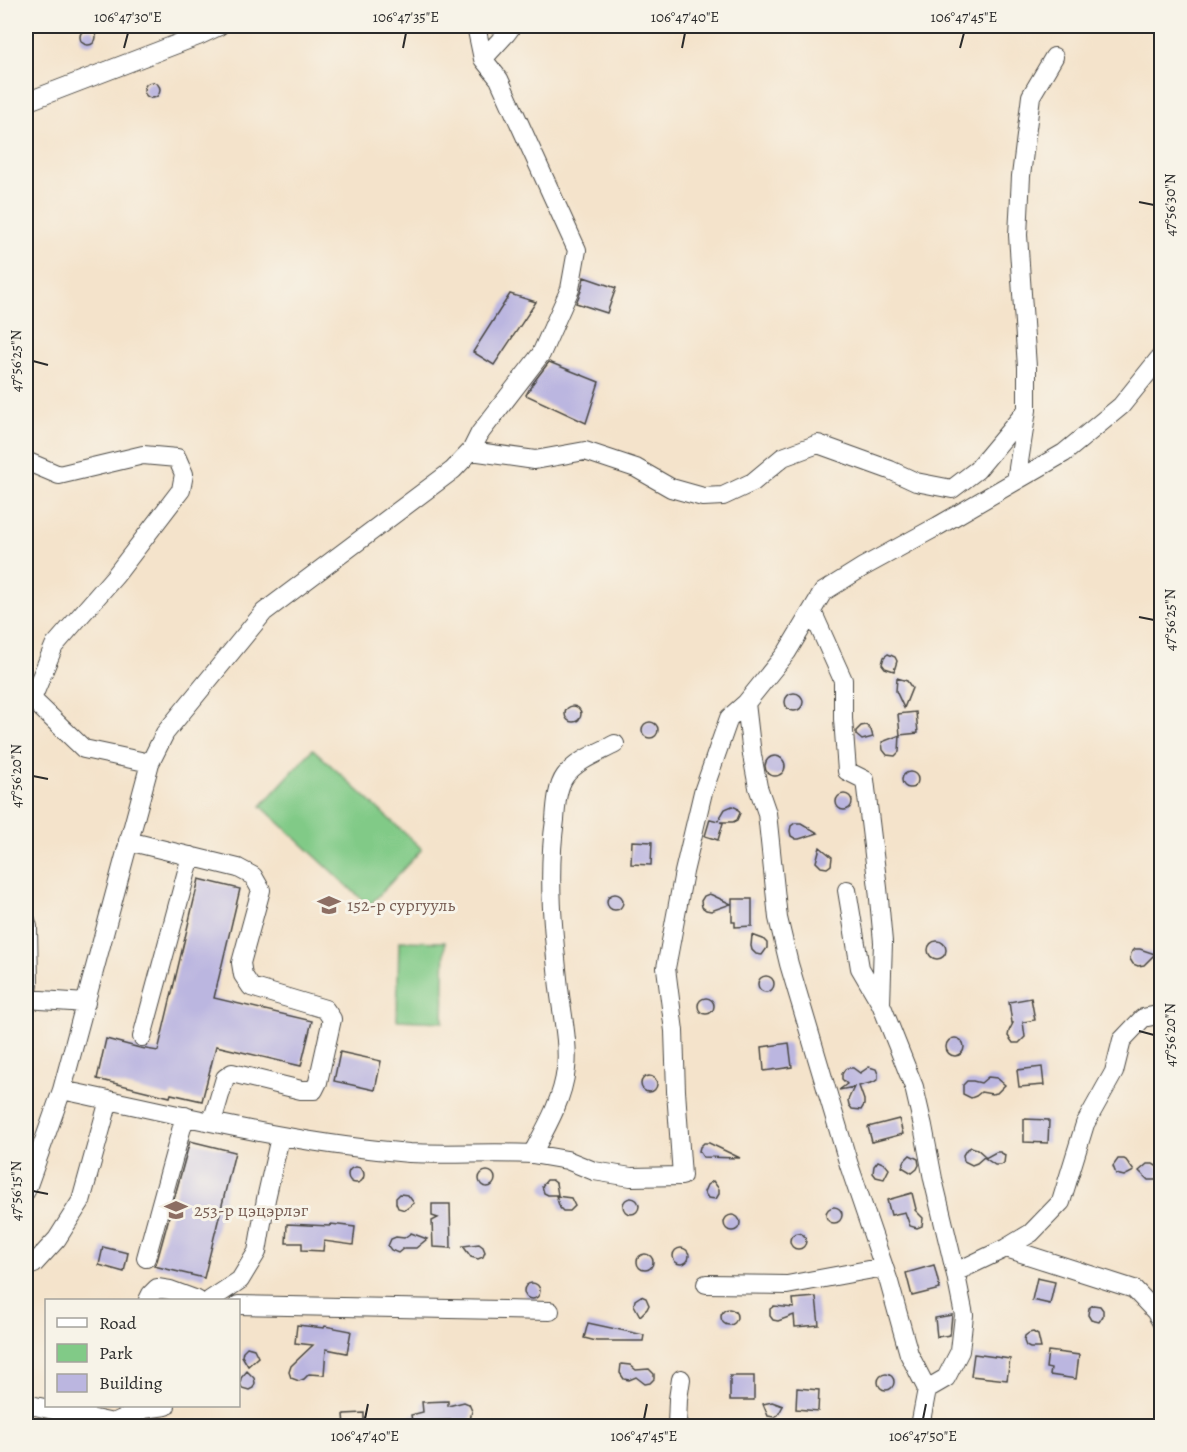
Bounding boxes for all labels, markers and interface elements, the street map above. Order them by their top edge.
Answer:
text: 106°47'30"E [94,7,162,27]
text: 106°47'35"E [373,7,439,27]
text: 106°47'40"E [651,7,719,27]
text: 106°47'45"E [931,7,997,27]
text: 47°56'30"N [1160,173,1180,237]
text: 47°56'25"N [6,330,26,392]
text: 47°56'25"N [1160,589,1180,651]
text: 47°56'20"N [6,744,26,808]
school or university icon: 152-р сургууль [316,892,342,918]
place label: 152-р сургууль [347,893,455,917]
text: 47°56'20"N [1160,1003,1180,1067]
text: 47°56'15"N [6,1161,26,1221]
school or university icon: 253-р цэцэрлэг [163,1197,189,1223]
place label: 253-р цэцэрлэг [194,1198,309,1222]
legend [45,1299,240,1407]
text: Road [99,1311,137,1335]
text: Park [99,1341,133,1365]
text: Building [99,1371,163,1395]
text: 106°47'40"E [331,1426,399,1446]
text: 106°47'45"E [611,1426,677,1446]
text: 106°47'50"E [889,1426,957,1446]

